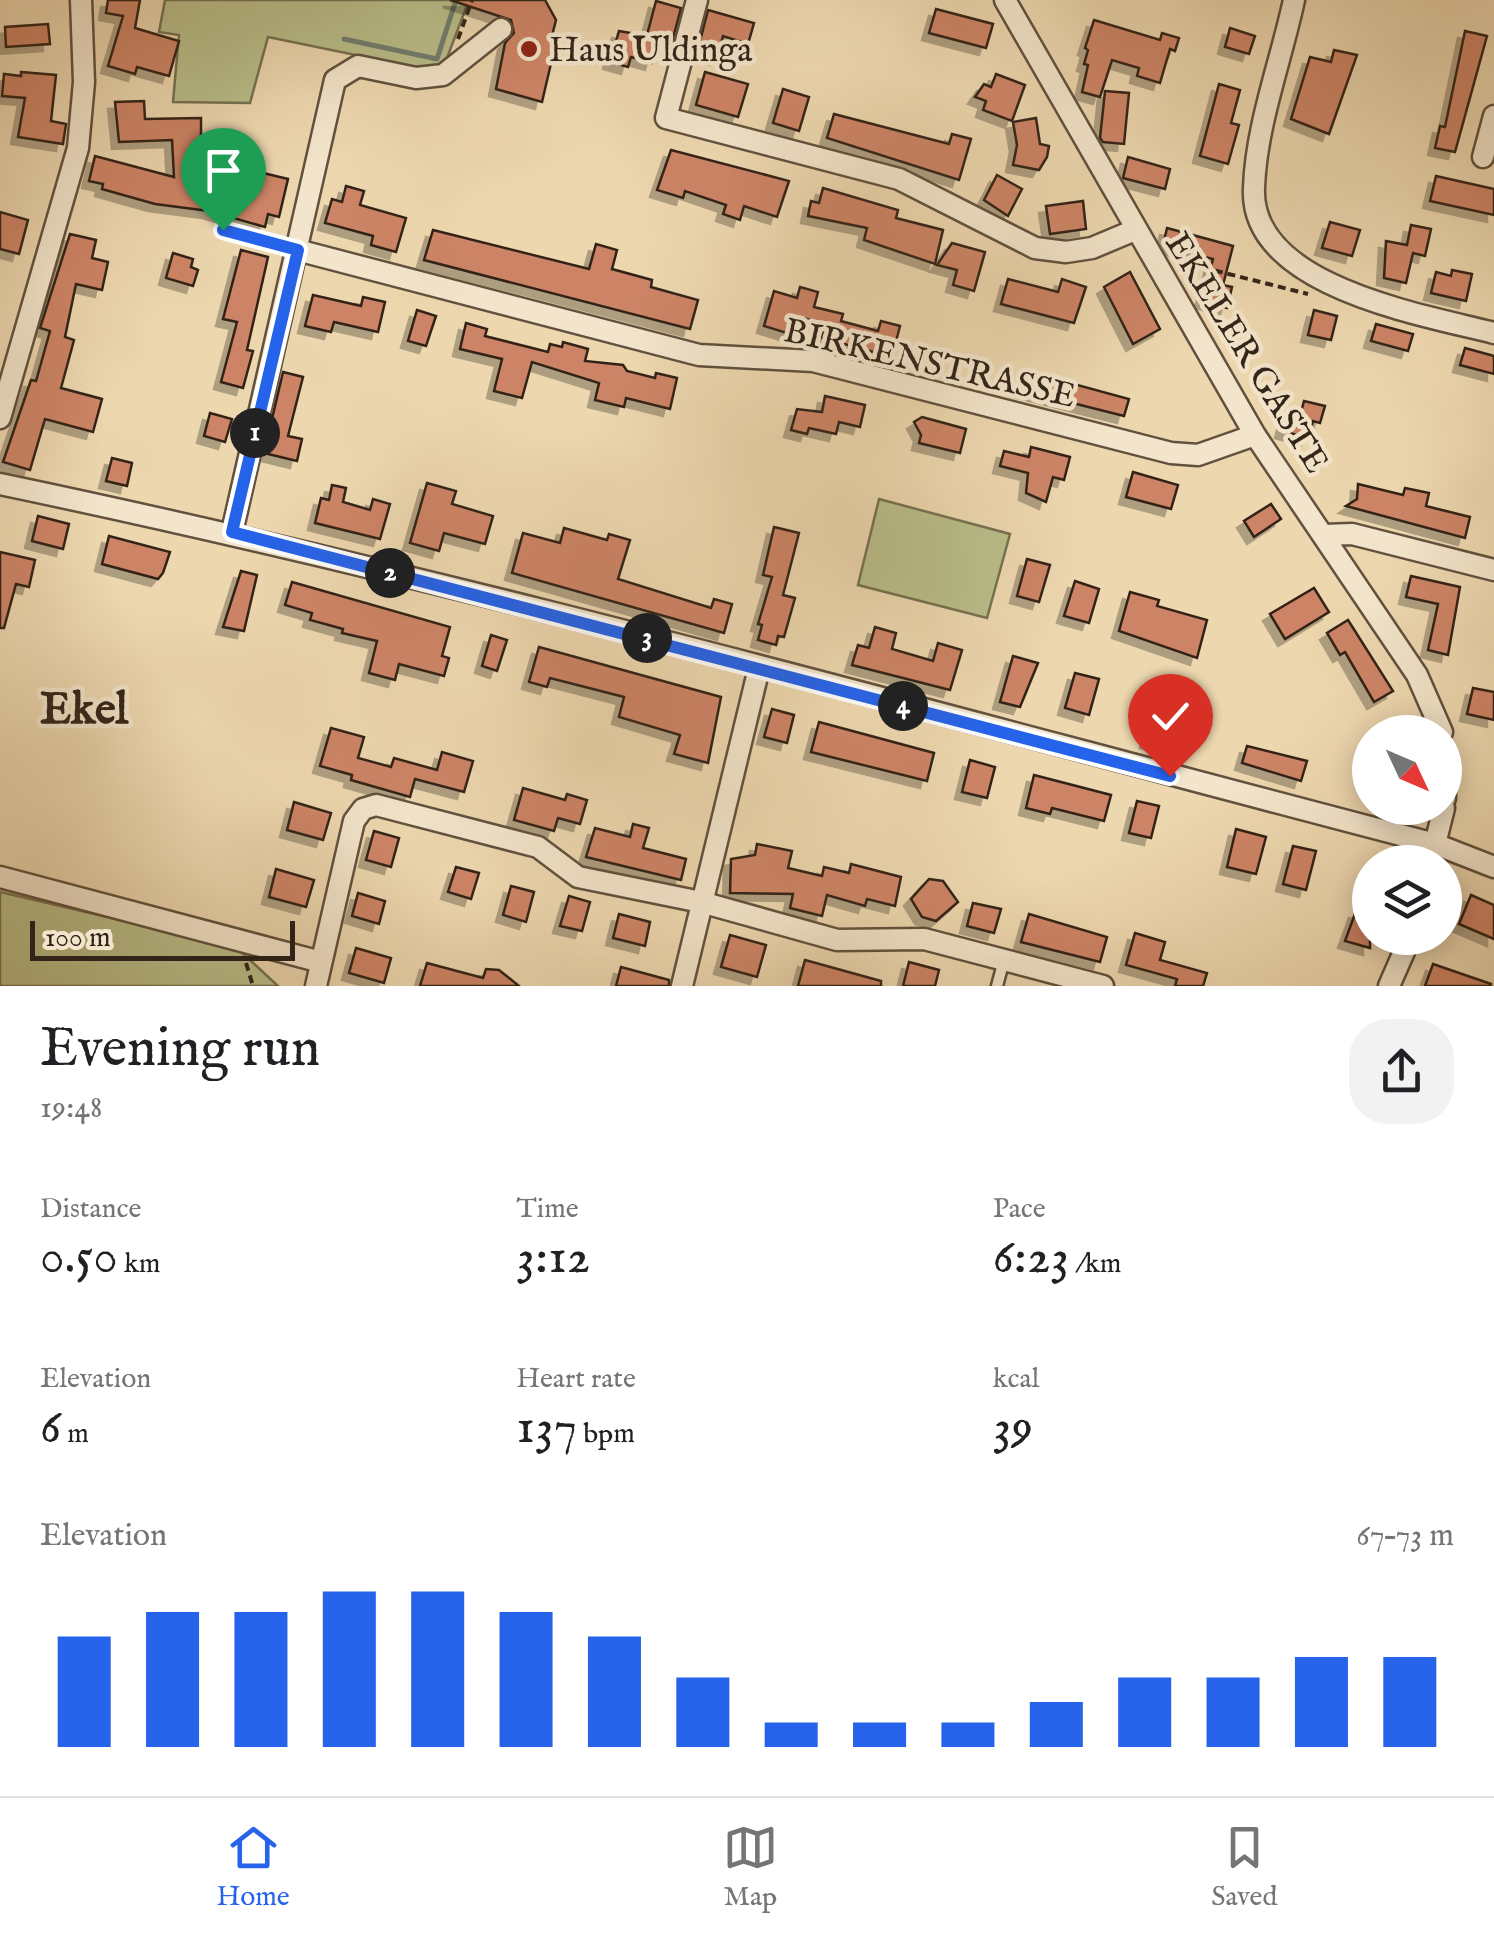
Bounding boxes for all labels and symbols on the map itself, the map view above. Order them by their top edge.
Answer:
place label: Haus Uldinga [549,29,753,74]
marker: Haus Uldinga [518,38,540,60]
pin [181,128,266,231]
street label: EKELER GASTE [1154,224,1338,482]
street label: BIRKENSTRASSE [779,309,1080,420]
pin: 1 [230,408,280,458]
pin: 2 [365,548,415,598]
pin: 3 [622,613,672,663]
pin [1128,674,1213,777]
pin: 4 [878,681,928,731]
district label: Ekel [40,682,129,739]
north arrow [1352,715,1462,825]
scale bar [30,916,295,960]

